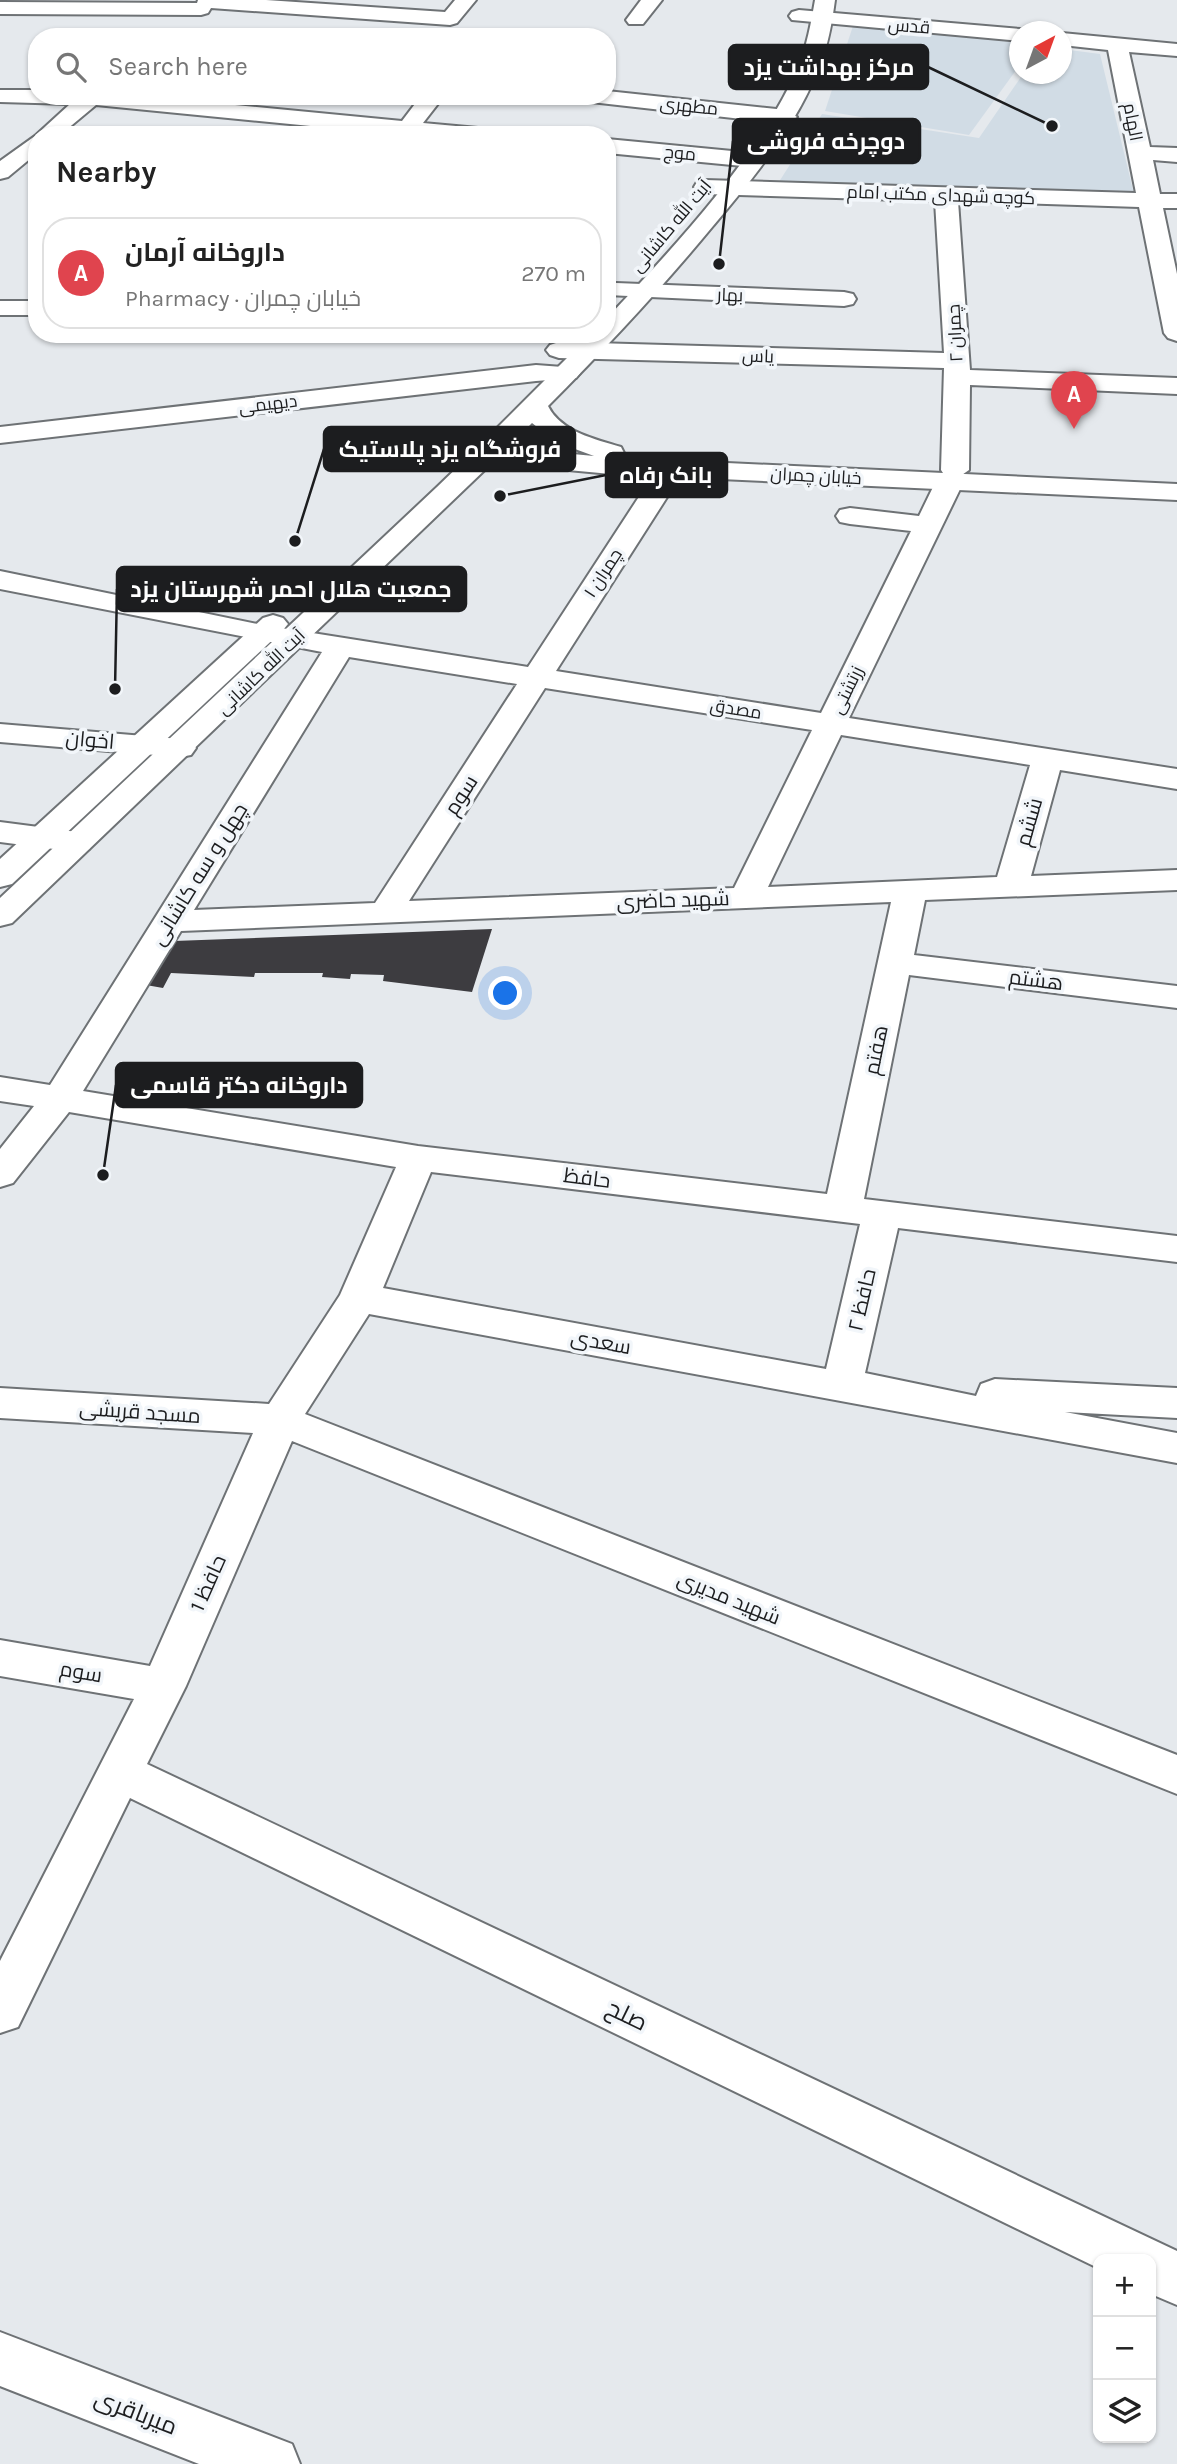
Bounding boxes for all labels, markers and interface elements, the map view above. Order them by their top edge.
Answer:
street label: قدس [887,13,931,39]
north arrow [1009,21,1072,84]
search box [28,28,616,105]
callout: مرکز بهداشت یزد [729,45,928,89]
icon: search [52,48,90,86]
text: Search here [108,51,248,82]
text: مرکز بهداشت یزد [744,54,914,81]
street label: مطهری [659,92,719,120]
street label: الهام [1118,101,1147,143]
callout: دوچرخه فروشی [733,119,920,163]
text: دوچرخه فروشی [747,128,905,157]
street label: موج [663,141,697,166]
text: Nearby [56,154,156,190]
street label: آیت الله کاشانی [625,174,716,277]
street label: کوچه شهدای مکتب امام [846,181,1036,210]
text: داروخانه آرمان [125,237,285,268]
text: A [74,260,88,287]
text: 270 m [521,260,586,287]
street label: بهار [715,284,744,306]
text: Pharmacy · خیابان چمران [125,285,361,312]
street label: چمران ۲ [942,303,969,363]
street label: یاس [742,344,775,368]
pin: A [1051,371,1097,429]
street label: دیهیمی [238,390,298,418]
callout: فروشگاه یزد پلاستیک [324,427,575,471]
text: فروشگاه یزد پلاستیک [339,436,561,465]
callout: بانک رفاه [606,453,727,497]
text: بانک رفاه [620,462,712,489]
street label: خیابان چمران [770,463,862,490]
street label: چمران ۱ [579,544,628,602]
callout: جمعیت هلال احمر شهرستان یزد [117,567,466,611]
text: جمعیت هلال احمر شهرستان یزد [130,576,452,603]
street label: آیت الله کاشانی [212,624,310,720]
street label: زرتشتی [826,662,868,718]
street label: مصدق [708,694,763,725]
street label: اخوان [64,726,115,755]
street label: سوم [439,771,484,821]
street label: ششم [1011,795,1049,850]
street label: چهل و سه کاشانی [146,798,254,951]
street label: شهید حاضری [616,886,730,915]
street label: هشتم [1007,965,1065,997]
your location [488,976,522,1010]
street label: هفتم [859,1023,895,1077]
callout: داروخانه دکتر قاسمی [116,1063,362,1107]
text: داروخانه دکتر قاسمی [130,1072,348,1099]
street label: حافظ [562,1163,612,1193]
street label: حافظ ۲ [843,1266,881,1334]
street label: سعدی [569,1325,633,1360]
street label: مسجد قریشی [78,1396,202,1429]
street label: حافظ 1 [185,1551,231,1615]
street label: شهید مدیری [674,1566,784,1630]
street label: سوم [58,1656,104,1689]
street label: صلح [601,1993,652,2039]
map controls [1093,2254,1156,2443]
button: + [1093,2254,1156,2317]
button: − [1093,2317,1156,2380]
button: layers [1093,2380,1156,2443]
street label: میرباقری [91,2383,181,2441]

